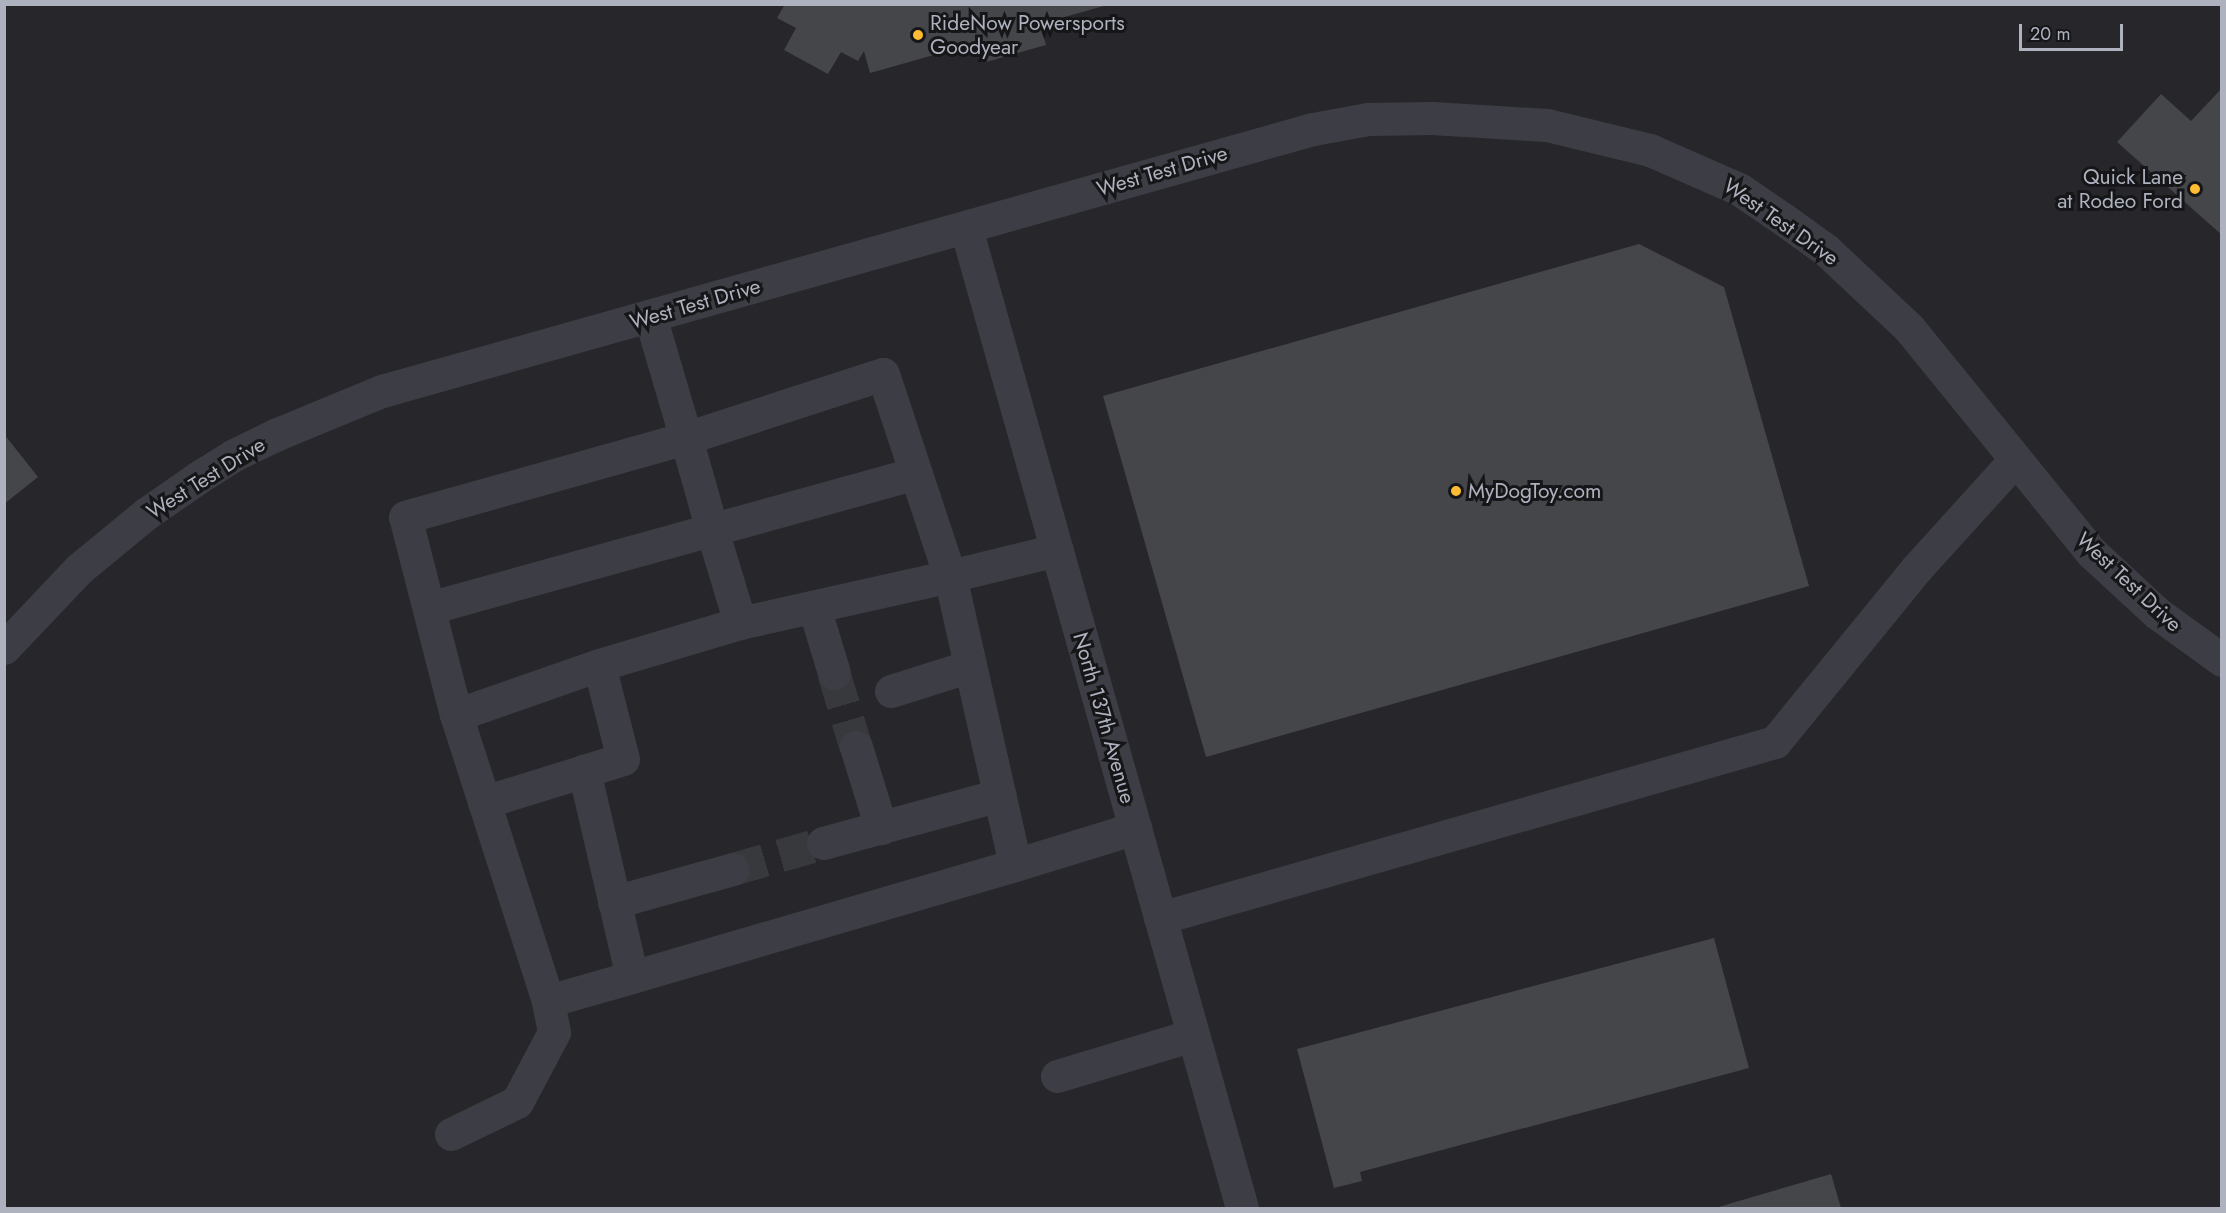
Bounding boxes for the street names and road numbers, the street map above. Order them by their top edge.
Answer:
street label: West Test Drive [1094,140,1230,202]
street label: West Test Drive [1719,173,1843,271]
street label: West Test Drive [627,273,763,335]
street label: West Test Drive [142,432,270,524]
street label: West Test Drive [2071,527,2187,637]
street label: North 137th Avenue [1068,630,1140,806]

